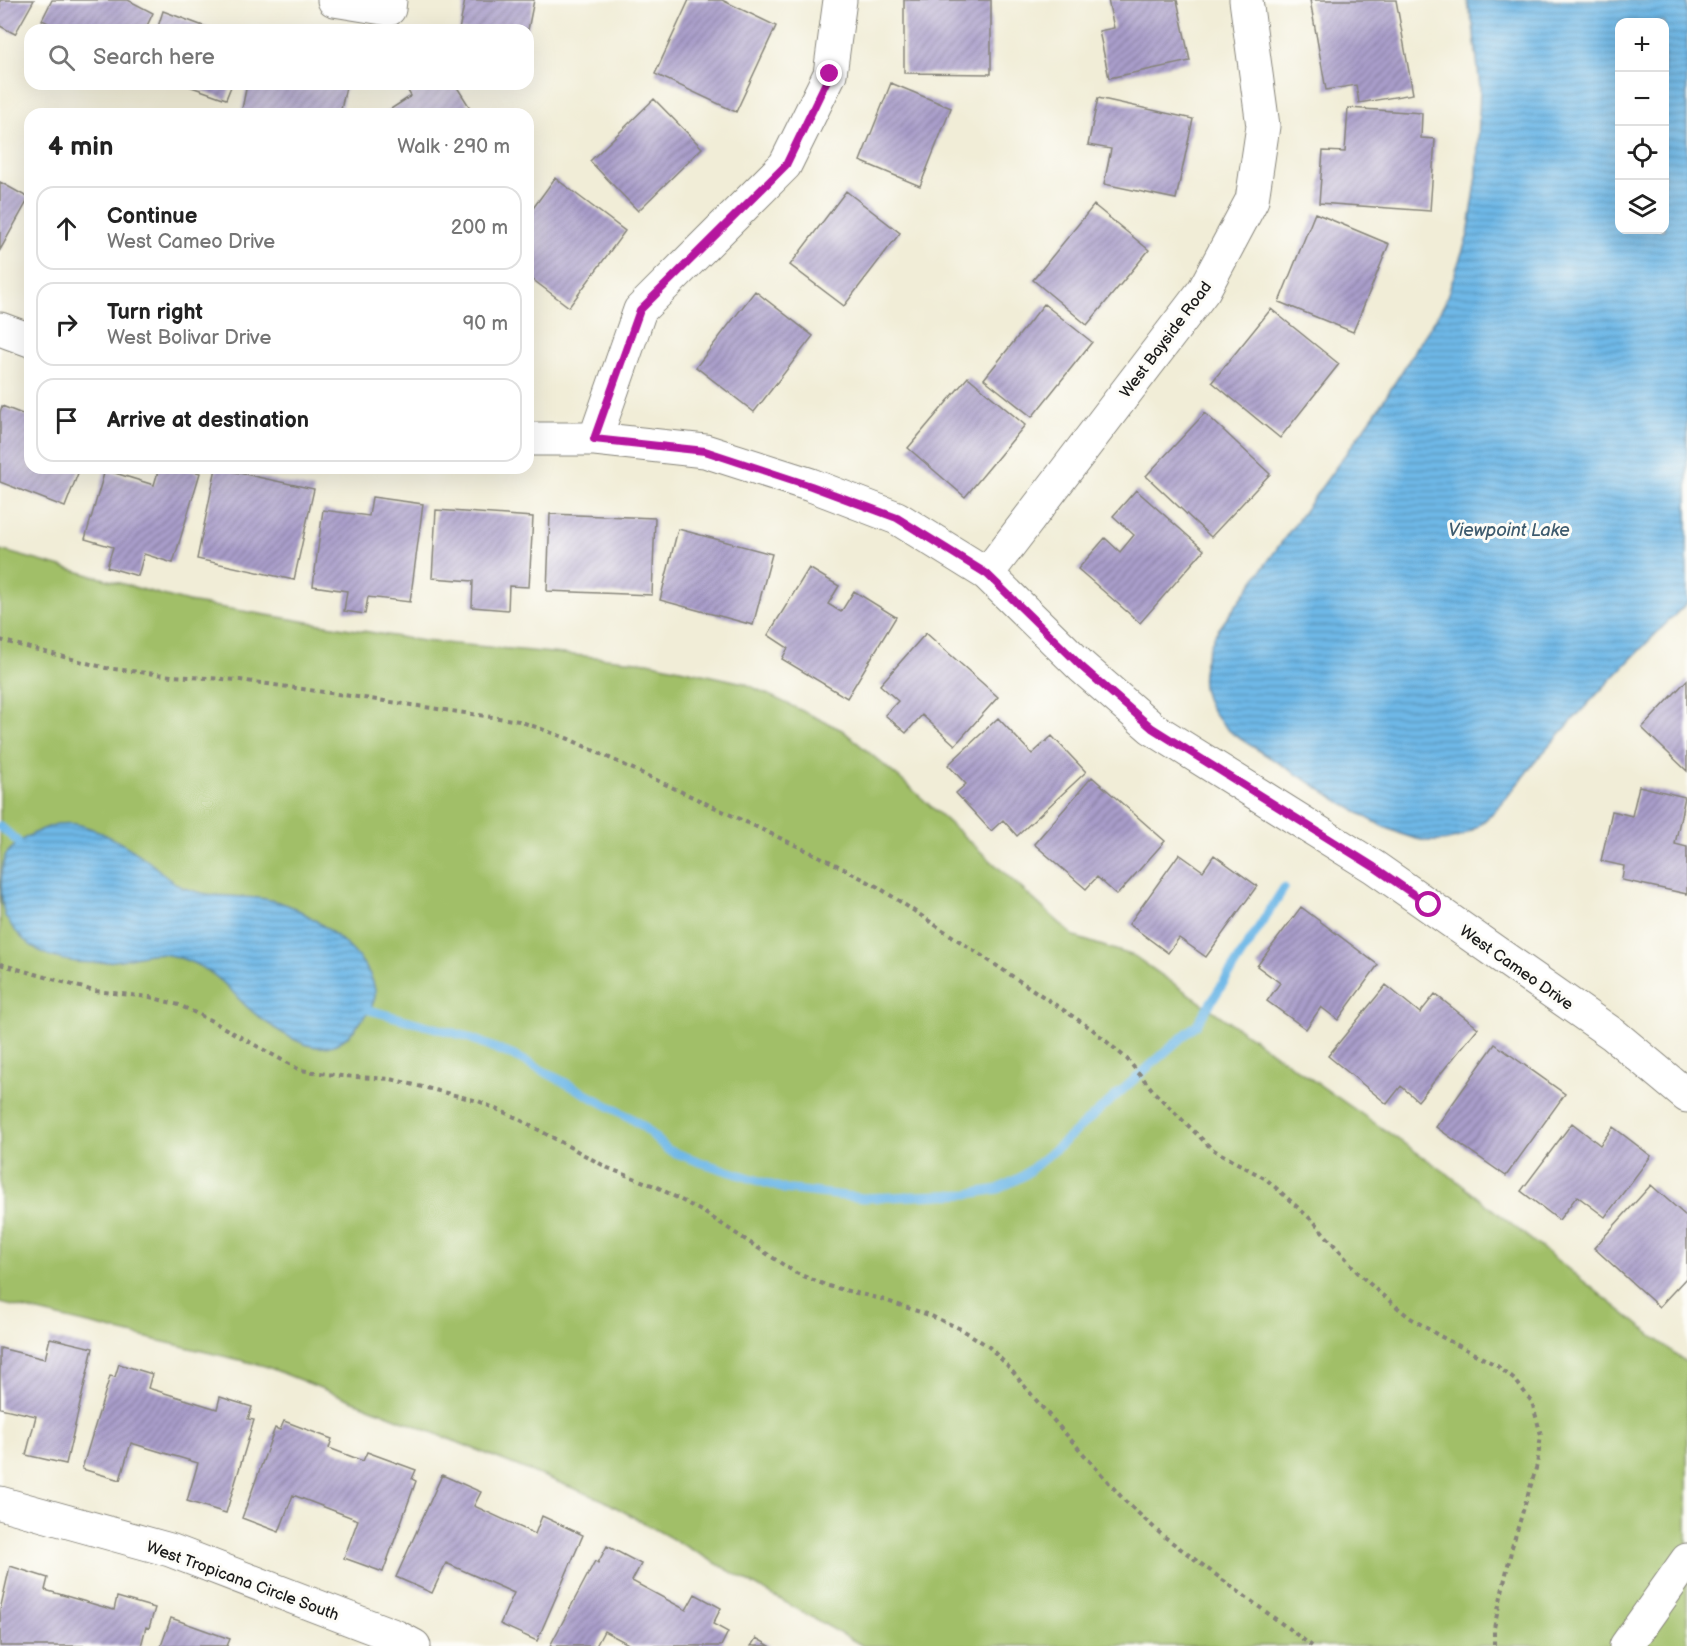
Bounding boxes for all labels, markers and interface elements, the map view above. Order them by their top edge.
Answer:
map controls [1615,18,1669,234]
button: + [1615,18,1669,72]
search box [24,24,534,90]
icon: search [45,41,78,74]
text: Search here [93,44,215,71]
route end [816,60,842,86]
button: − [1615,72,1669,126]
button: locate [1615,126,1669,180]
text: 4 min [48,132,113,163]
text: Walk · 290 m [397,135,510,159]
button: layers [1615,180,1669,234]
text: Continue [107,203,197,230]
icon: ahead [50,212,83,245]
text: 200 m [451,216,508,240]
text: West Cameo Drive [107,230,275,254]
street label: West Bayside Road [1116,278,1216,402]
text: Turn right [107,299,203,326]
icon: right [50,308,83,341]
text: 90 m [463,312,508,336]
text: West Bolivar Drive [107,326,271,350]
icon: arrive [50,404,83,437]
text: Arrive at destination [107,407,309,434]
water label: Viewpoint Lake [1448,520,1570,541]
route start [1415,891,1441,917]
street label: West Cameo Drive [1456,922,1577,1015]
street label: West Tropicana Circle South [144,1538,341,1625]

